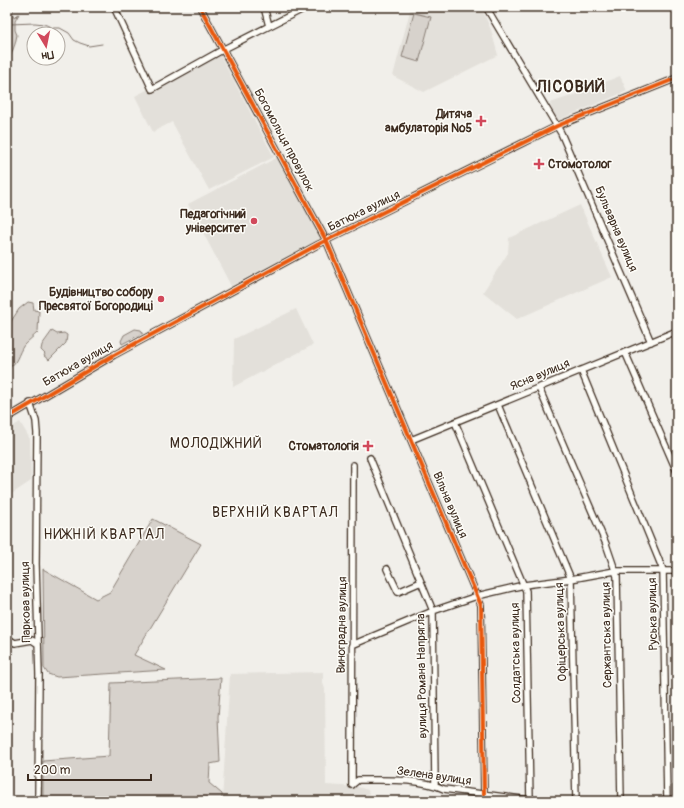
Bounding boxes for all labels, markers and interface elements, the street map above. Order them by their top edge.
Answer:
north arrow [26,26,66,66]
text: Пн [40,48,55,63]
district label: ЛІСОВИЙ [535,77,606,97]
street label: Богомольця провулок [251,86,317,194]
place label: Дитяча амбулаторія №5 [385,107,472,136]
marker: Дитяча амбулаторія №5 [475,115,487,127]
place label: Стомотолог [548,157,612,172]
marker: Стомотолог [533,158,545,170]
street label: Бульварна вулиця [591,184,641,274]
street label: Батюка вулиця [325,187,403,235]
place label: Педагогічний університет [180,207,247,236]
marker: Педагогічний університет [249,216,259,226]
place label: Будівництво собору Пресвятої Богородиці [39,285,154,314]
marker: Будівництво собору Пресвятої Богородиці [156,294,166,304]
street label: Батюка вулиця [40,338,116,390]
street label: Ясна вулиця [508,356,572,394]
district label: МОЛОДІЖНИЙ [170,435,262,452]
place label: Стоматологія [289,439,359,454]
marker: Стоматологія [362,440,374,452]
street label: Вільна вулиця [429,469,471,541]
district label: ВЕРХНІЙ КВАРТАЛ [212,504,338,521]
district label: НИЖНІЙ КВАРТАЛ [43,526,165,543]
street label: Паркова вулиця [18,561,34,643]
street label: Виноградна вулиця [334,576,350,674]
street label: Руська вулиця [645,577,661,651]
street label: Сержантська вулиця [599,581,615,688]
street label: Офіцерська вулиця [552,582,570,682]
street label: Солдатська вулиця [508,602,524,704]
street label: вулиця Романа Напрягла [413,613,431,739]
scale bar [28,756,151,782]
text: 200 m [34,763,71,778]
street label: Зелена вулиця [396,763,473,789]

